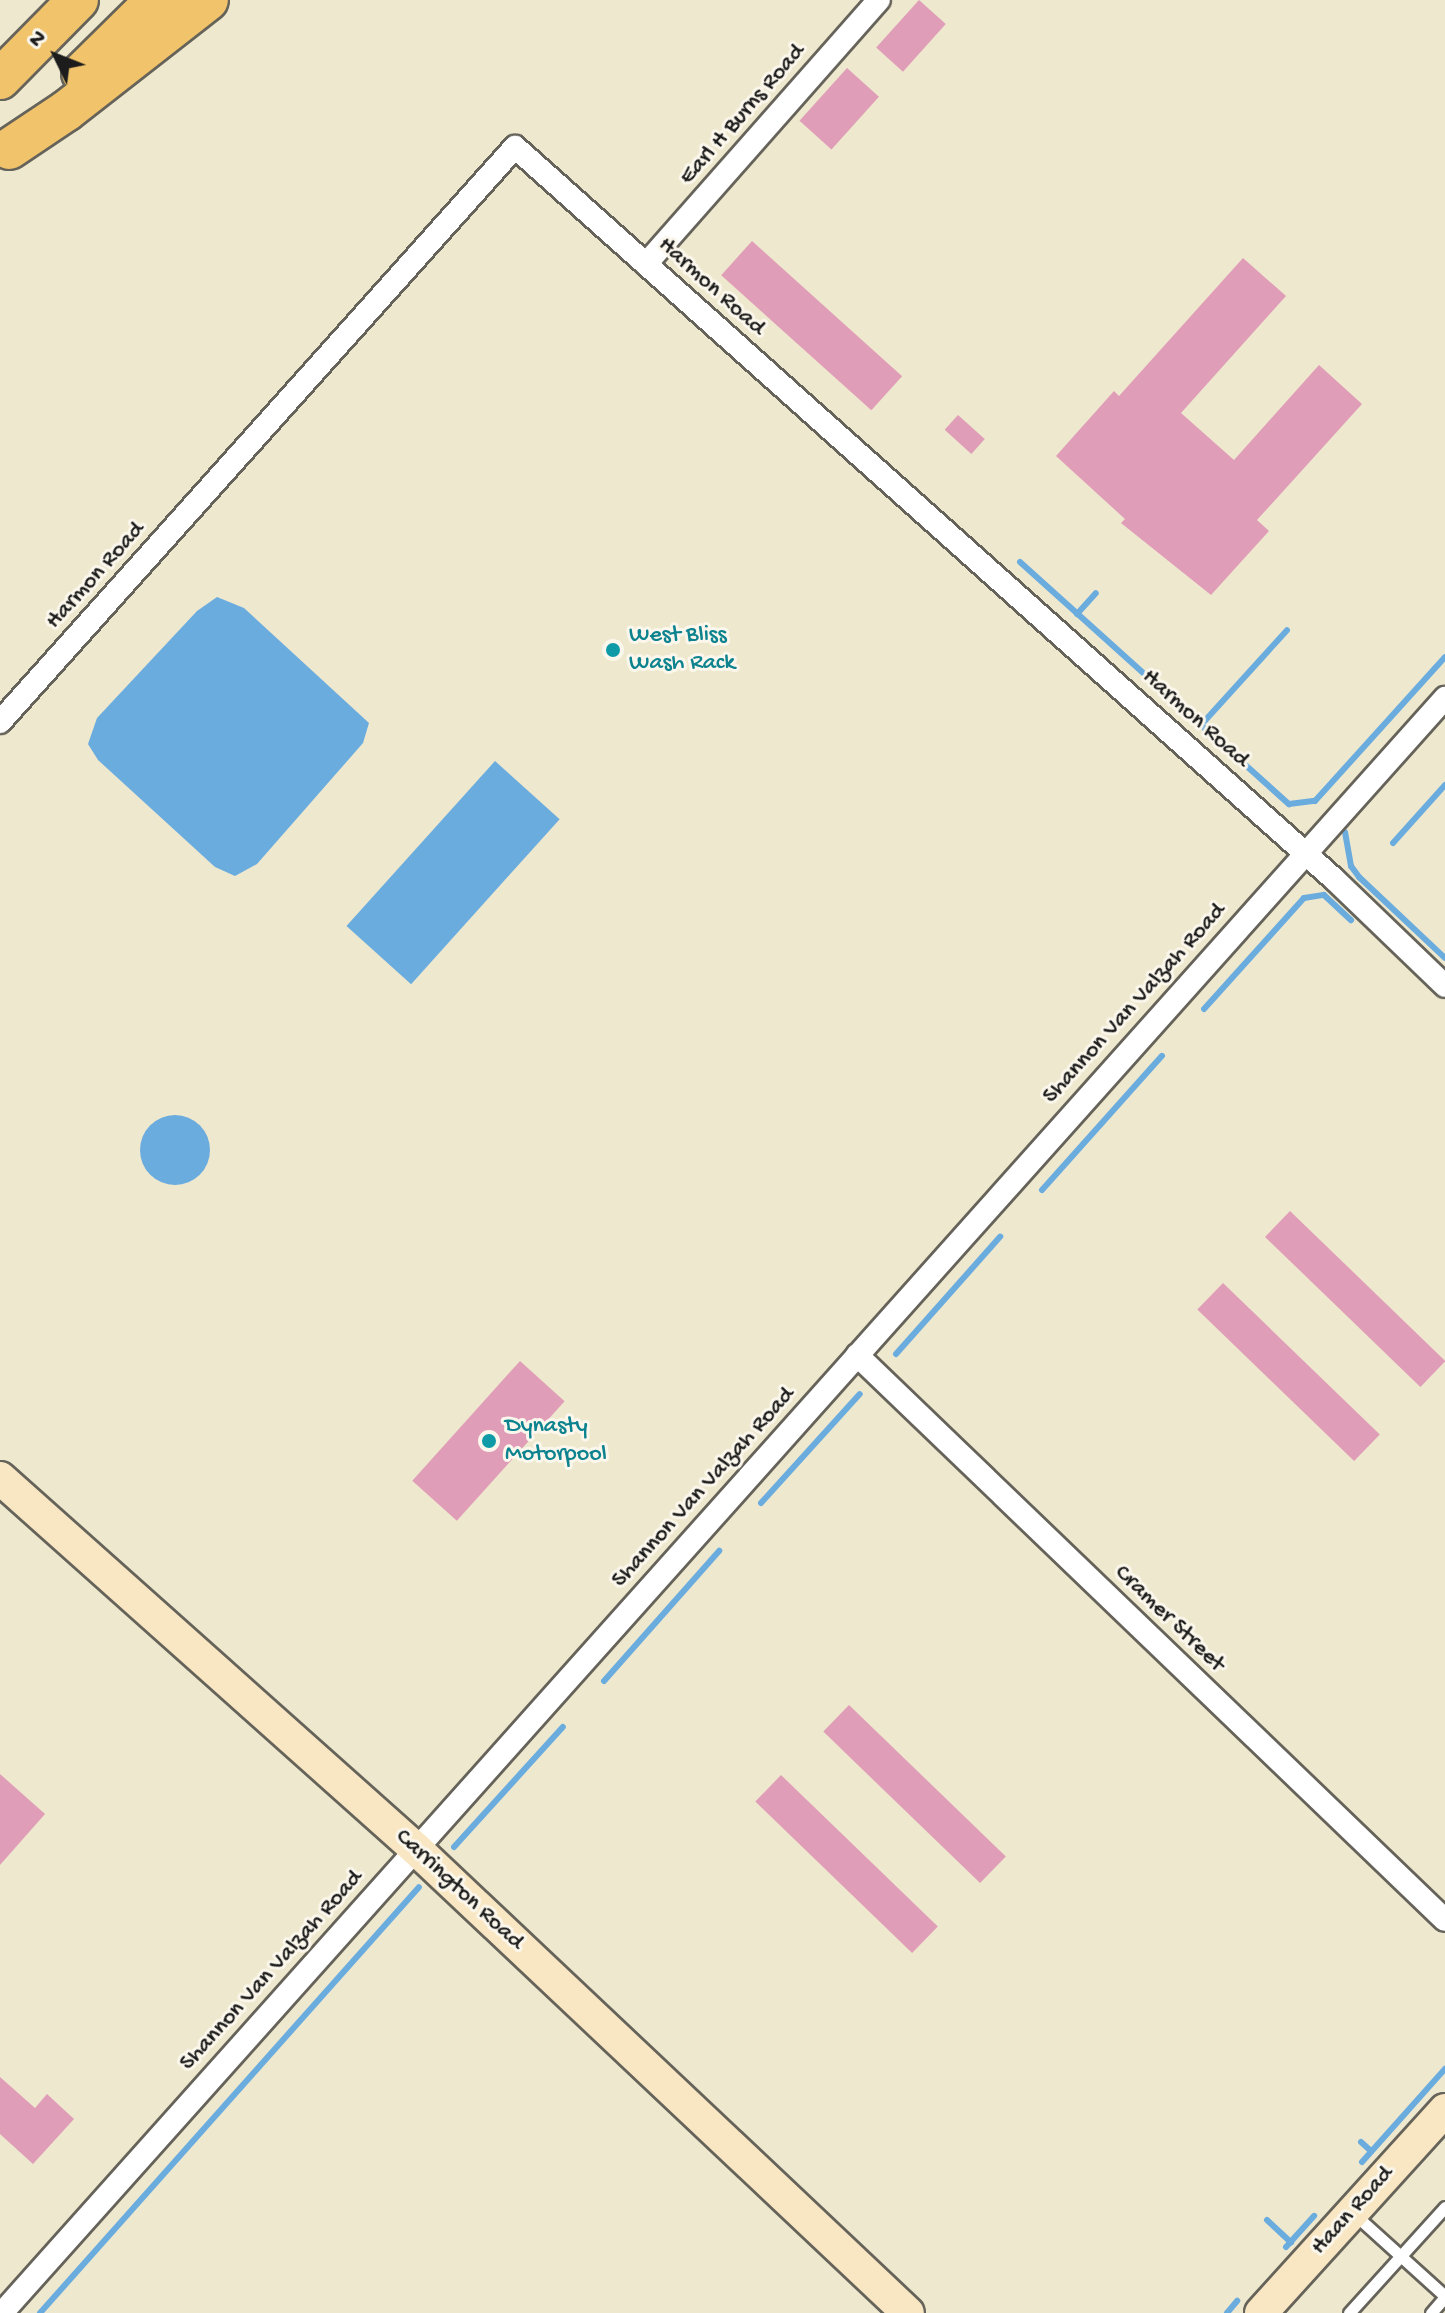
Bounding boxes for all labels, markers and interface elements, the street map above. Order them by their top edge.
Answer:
north arrow [16,16,96,96]
text: N [24,26,53,54]
street label: Earl H Burns Road [674,39,812,191]
street label: Harmon Road [651,231,771,343]
street label: Harmon Road [40,516,152,636]
place label: West Bliss Wash Rack [629,622,735,678]
marker: West Bliss Wash Rack [604,641,622,659]
street label: Harmon Road [1135,663,1255,775]
street label: Shannon Van Valzah Road [1037,898,1233,1110]
street label: Shannon Van Valzah Road [606,1382,802,1594]
place label: Dynasty Motorpool [505,1413,607,1469]
marker: Dynasty Motorpool [480,1432,498,1450]
street label: Cramer Street [1108,1559,1230,1679]
street label: Carrington Road [389,1823,529,1957]
street label: Shannon Van Valzah Road [174,1865,370,2077]
street label: Haan Road [1306,2161,1400,2261]

